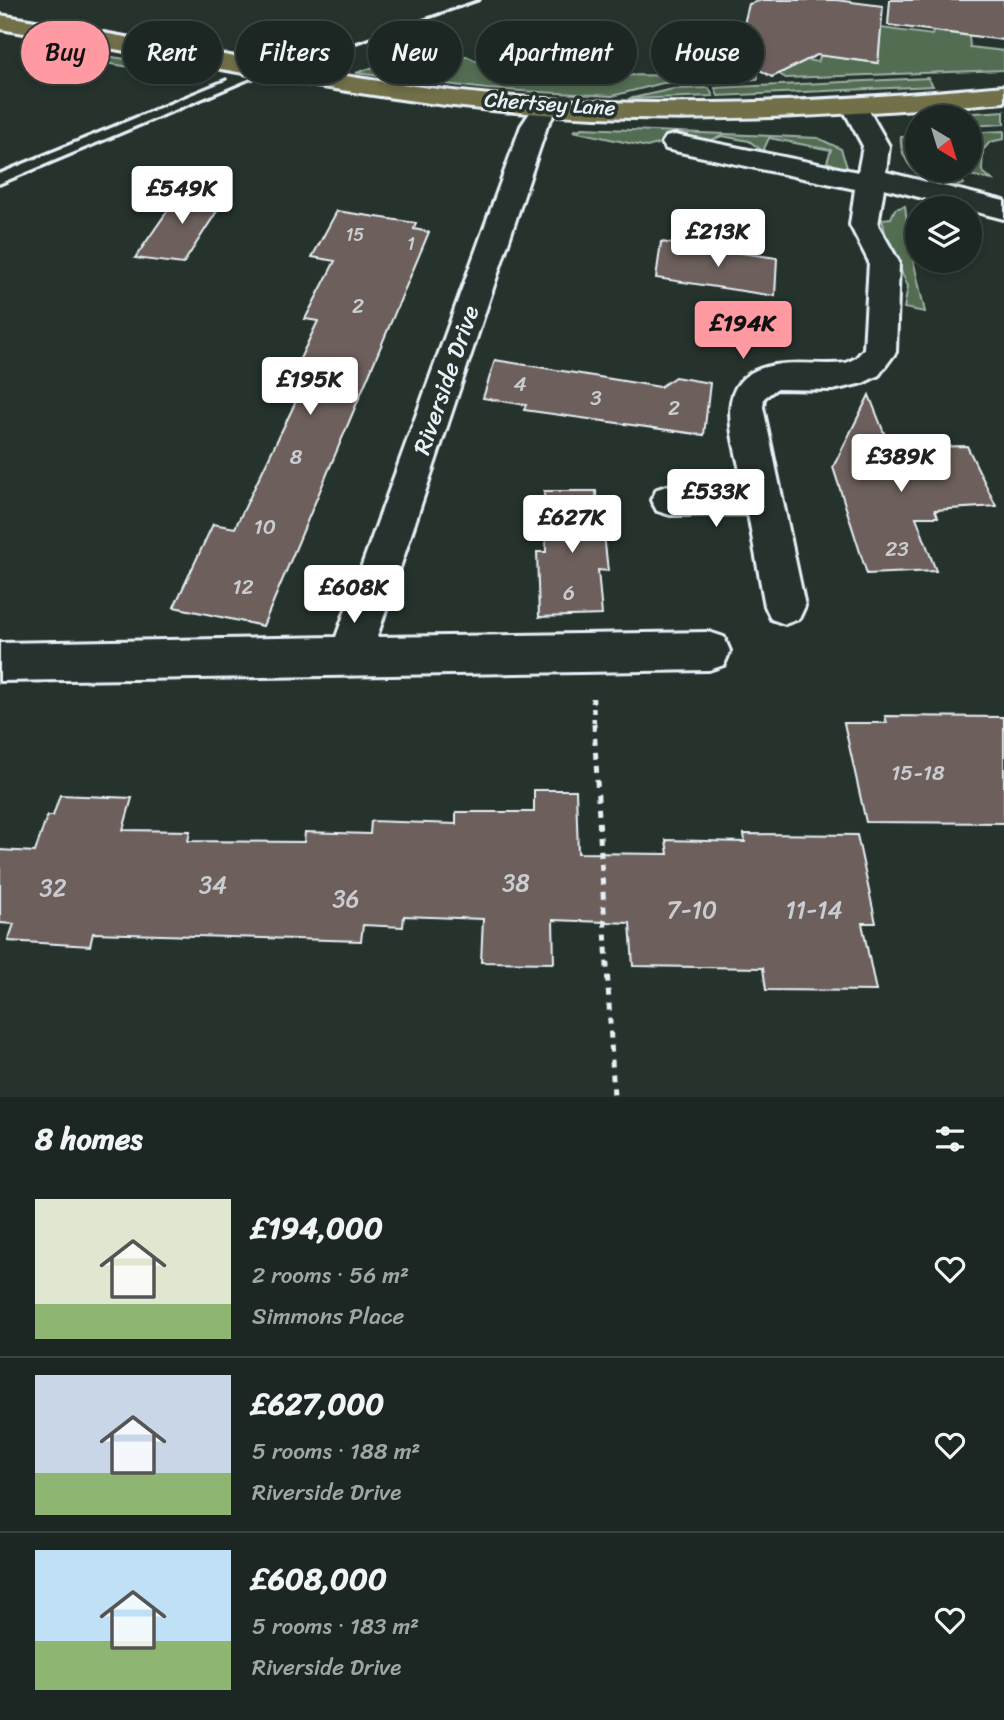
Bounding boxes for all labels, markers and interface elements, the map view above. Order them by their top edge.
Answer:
chip: Buy [21,21,109,84]
chip: Rent [123,21,222,84]
chip: Filters [236,21,354,84]
chip: New [368,21,462,84]
chip: Apartment [476,21,637,84]
chip: House [651,21,764,84]
street label: Chertsey Lane [483,80,617,128]
north arrow [905,105,982,182]
map controls [905,105,982,273]
pin: £549K [133,166,231,226]
text: £549K [148,168,216,209]
button: layers [905,196,982,273]
pin: £213K [669,210,767,269]
text: £213K [687,211,749,252]
house number: 15 [346,219,364,251]
house number: 1 [407,228,415,260]
house number: 2 [352,287,364,325]
street label: Riverside Drive [401,299,491,460]
pin: £194K [694,302,792,361]
text: £194K [711,303,775,344]
pin: £195K [261,358,359,417]
text: £195K [278,359,342,400]
house number: 4 [513,365,527,403]
house number: 3 [590,379,602,417]
house number: 2 [668,389,680,427]
pin: £389K [852,434,950,494]
text: £389K [868,436,934,477]
house number: 8 [290,438,303,476]
pin: £533K [667,470,765,529]
text: £533K [683,471,749,512]
pin: £627K [523,496,621,555]
text: £627K [539,497,605,538]
house number: 10 [254,508,276,546]
house number: 23 [885,530,909,568]
pin: £608K [305,566,403,625]
text: £608K [320,567,388,608]
house number: 12 [232,568,254,606]
house number: 6 [563,574,575,612]
house number: 15-18 [891,754,945,792]
house number: 38 [502,862,530,904]
house number: 34 [199,864,227,906]
house number: 32 [39,867,67,909]
house number: 36 [333,878,359,920]
house number: 7-10 [667,889,717,931]
house number: 11-14 [785,889,843,931]
text: 8 homes [35,1112,143,1166]
icon: filters [931,1120,969,1158]
text: £194,000 [252,1201,383,1255]
icon: home [91,1227,175,1311]
icon: heart [931,1250,969,1288]
text: 2 rooms · 56 m² [252,1255,409,1296]
text: Simmons Place [252,1296,404,1337]
text: £627,000 [252,1377,384,1431]
icon: home [91,1403,175,1487]
icon: heart [931,1426,969,1464]
text: 5 rooms · 188 m² [252,1431,420,1472]
text: Riverside Drive [252,1472,401,1513]
text: £608,000 [252,1552,387,1606]
icon: home [91,1578,175,1662]
icon: heart [931,1601,969,1639]
text: 5 rooms · 183 m² [252,1606,419,1647]
text: Riverside Drive [252,1647,401,1688]

